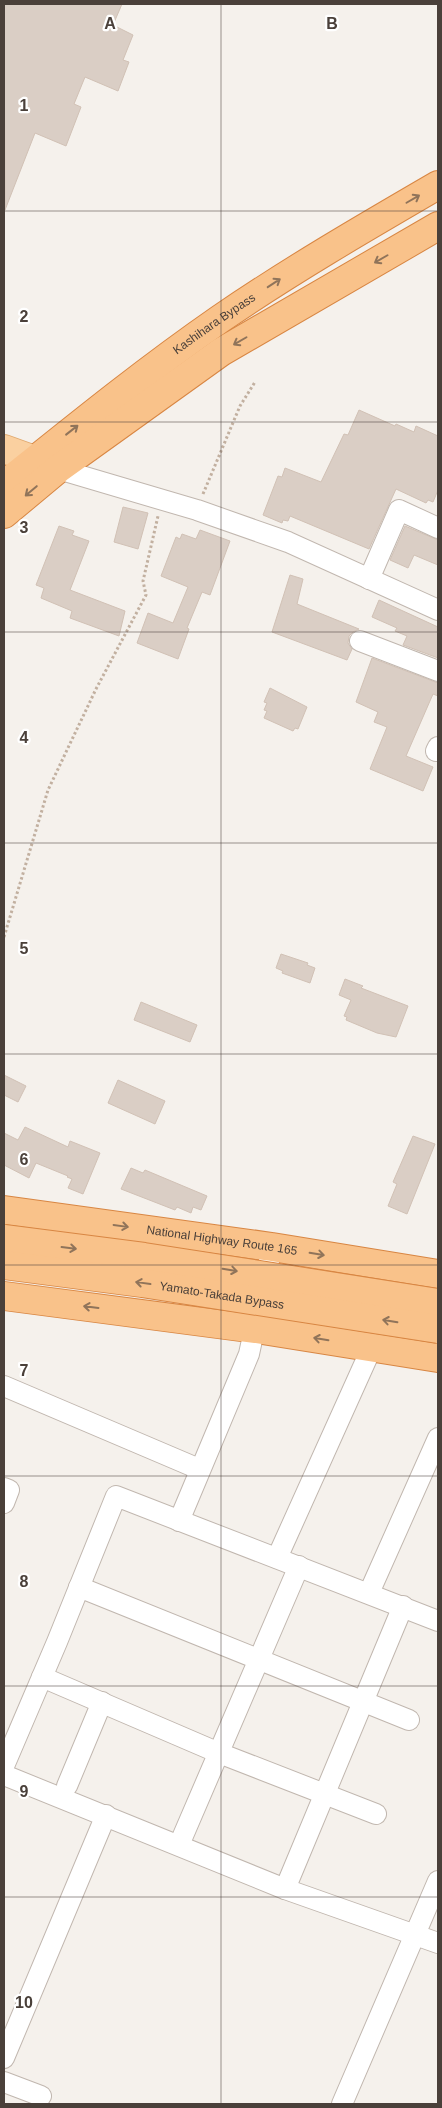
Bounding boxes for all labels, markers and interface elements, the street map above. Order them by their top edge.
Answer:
text: A [104,15,116,32]
text: B [326,15,338,32]
text: 1 [20,97,29,114]
one-way arrow [406,194,420,204]
one-way arrow [374,255,389,264]
one-way arrow [267,278,281,288]
street label: Kashihara Bypass [170,290,258,357]
text: 2 [20,308,29,325]
one-way arrow [234,336,248,346]
one-way arrow [66,425,79,436]
one-way arrow [25,486,38,497]
text: 3 [20,519,29,536]
text: 4 [20,729,29,746]
text: 5 [20,940,29,957]
text: 6 [20,1151,29,1168]
one-way arrow [113,1221,129,1231]
street label: National Highway Route 165 [146,1223,299,1258]
one-way arrow [61,1243,77,1253]
one-way arrow [309,1250,325,1260]
one-way arrow [222,1265,238,1275]
one-way arrow [135,1278,151,1288]
street label: Yamato-Takada Bypass [159,1279,285,1312]
one-way arrow [83,1302,99,1312]
one-way arrow [383,1316,399,1326]
one-way arrow [313,1334,329,1344]
text: 7 [20,1362,29,1379]
text: 8 [20,1573,29,1590]
text: 9 [20,1783,29,1800]
text: 10 [15,1994,33,2011]

